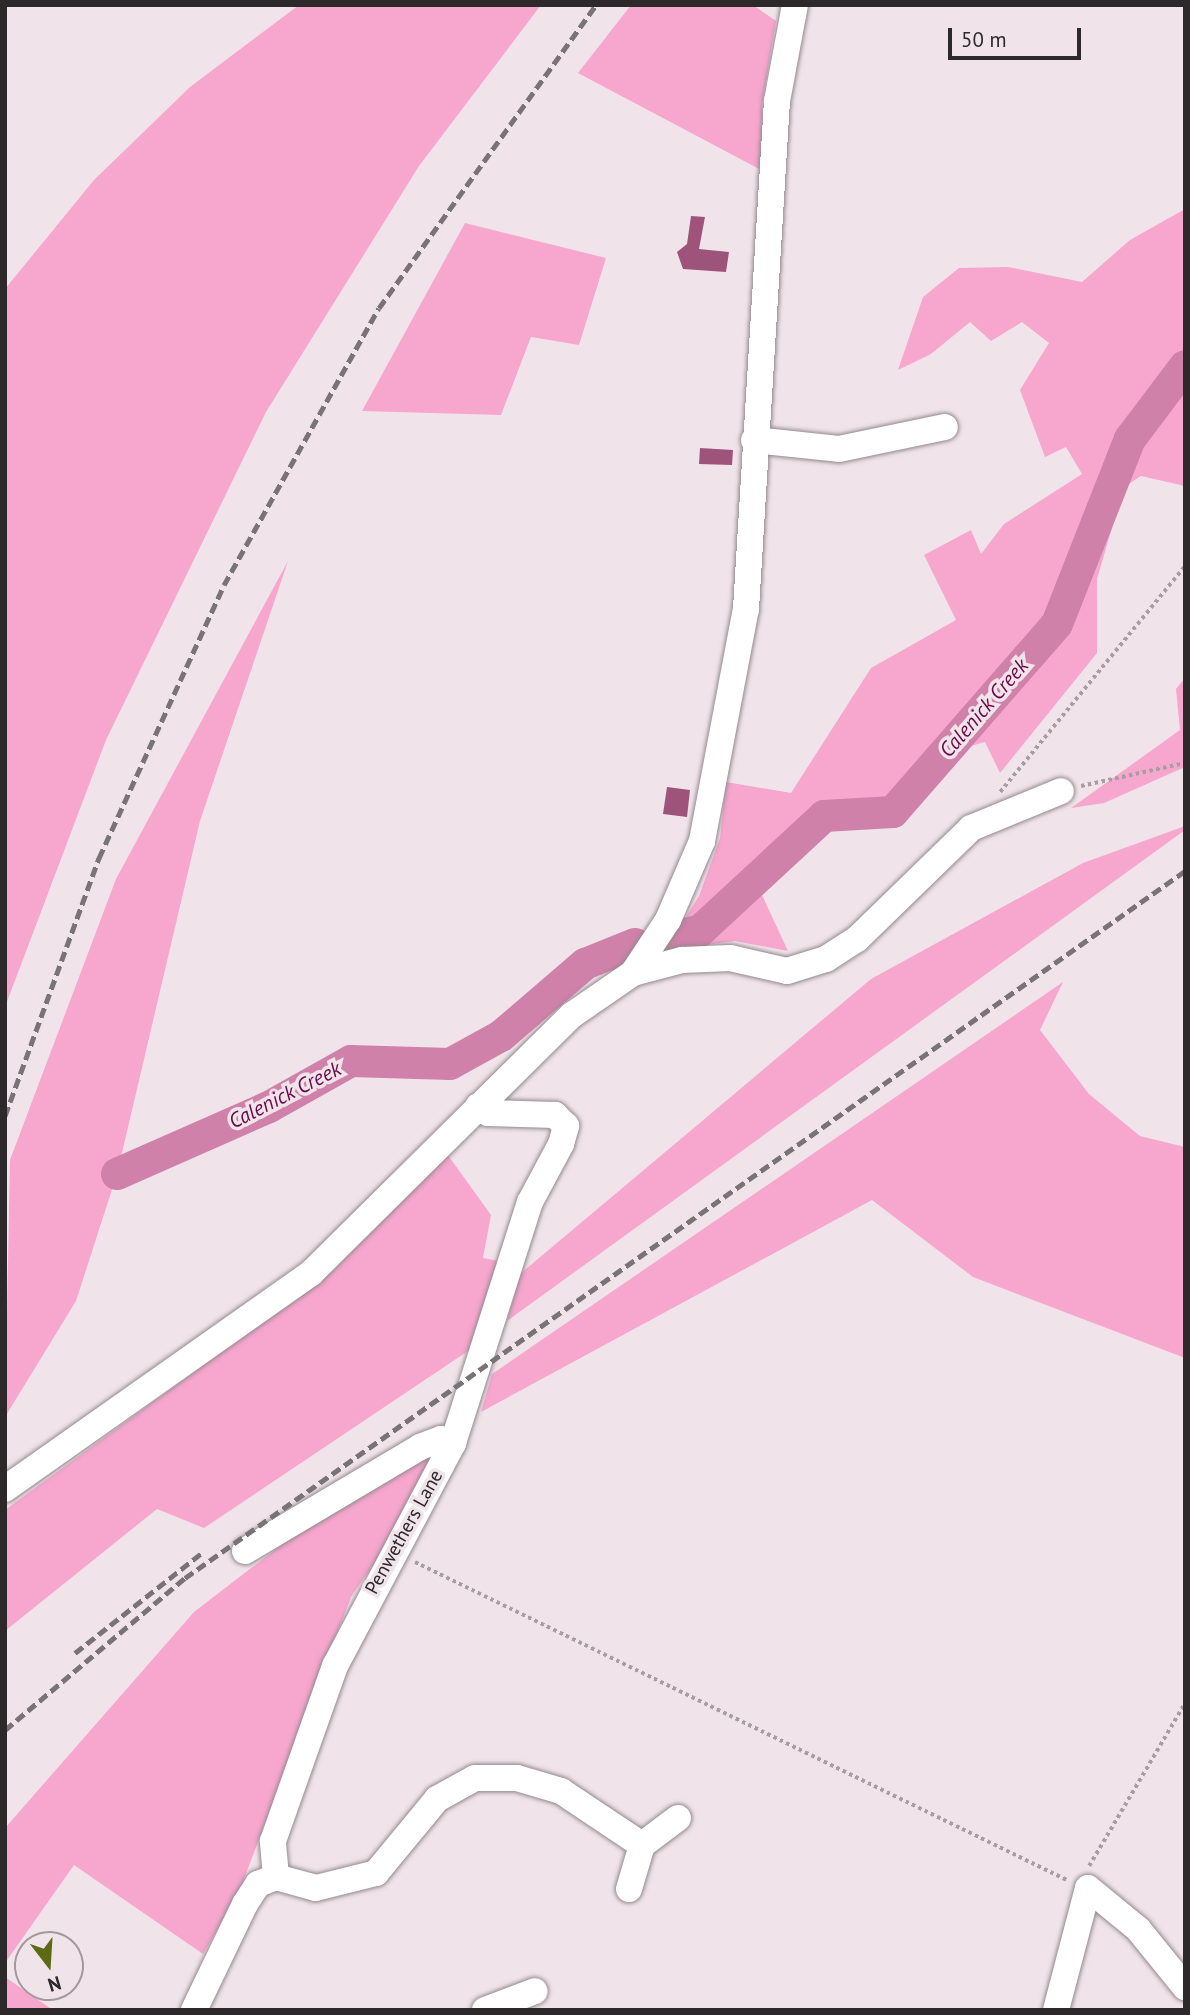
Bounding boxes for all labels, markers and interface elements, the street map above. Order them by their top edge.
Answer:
scale bar [952,14,1085,58]
text: 50 m [961,26,1007,53]
water label: Calenick Creek [934,653,1034,763]
water label: Calenick Creek [224,1056,346,1134]
street label: Penwethers Lane [360,1466,448,1598]
north arrow [14,1931,84,2001]
text: N [45,1971,64,1997]

